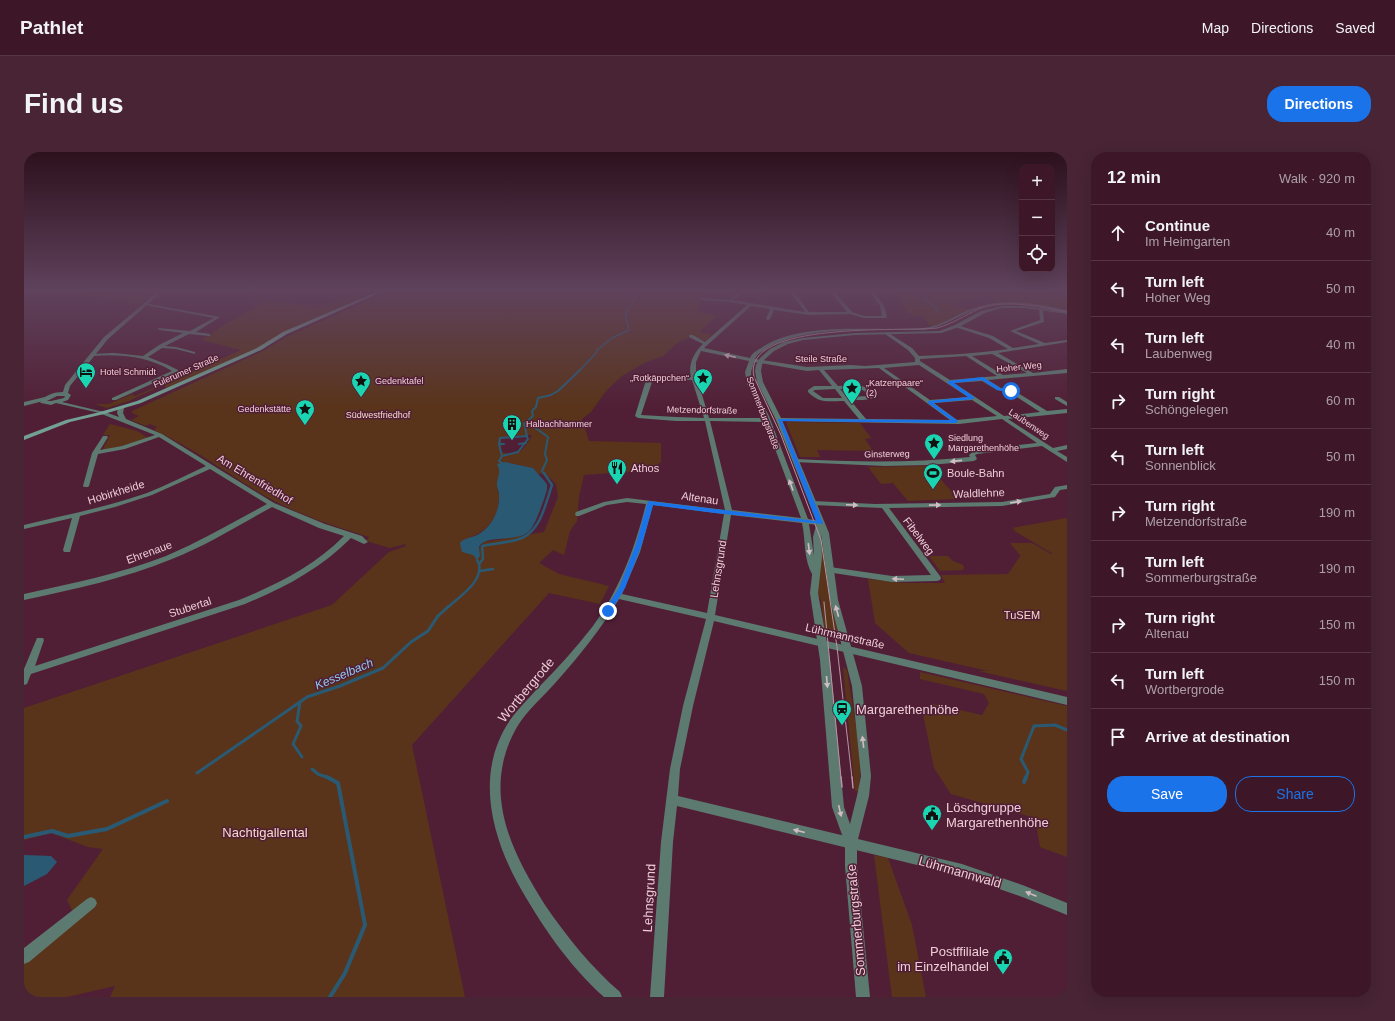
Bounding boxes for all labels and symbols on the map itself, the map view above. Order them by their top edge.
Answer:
street label: Fulerumer Straße [152,352,220,390]
one-way arrow [724,352,736,358]
street label: Steile Straße [795,354,847,364]
street label: Hoher Weg [996,360,1042,374]
hotel icon: Hotel Schmidt [75,361,97,389]
place label: Hotel Schmidt [100,367,157,377]
place icon: „Rotkäppchen“ [692,367,714,395]
place icon: Gedenktafel [350,370,372,398]
place label: „Rotkäppchen“ [630,373,689,383]
street label: Sommerburgstraße [744,375,782,451]
place label: Gedenktafel [375,376,424,386]
place icon: „Katzenpaare“ (2) [841,377,863,405]
place label: „Katzenpaare“ (2) [866,378,923,398]
route start [1002,382,1020,400]
place icon: Gedenkstätte [294,398,316,426]
place label: Gedenkstätte [237,404,291,414]
street label: Metzendorfstraße [667,404,737,416]
street label: Laubenweg [1007,407,1051,441]
park label: Südwestfriedhof [346,410,411,420]
building icon: Halbachhammer [501,413,523,441]
place label: Halbachhammer [526,419,592,429]
place icon: Siedlung Margarethenhöhe [923,432,945,460]
place label: Siedlung Margarethenhöhe [948,433,1019,453]
street label: Ginsterweg [864,449,910,459]
street label: Am Ehrenfriedhof [215,452,296,507]
restaurant icon: Athos [606,457,628,485]
one-way arrow [950,458,962,464]
place label: Athos [631,462,660,474]
sports icon: Boule-Bahn [922,462,944,490]
place label: Boule-Bahn [947,467,1005,479]
street label: Hobirkheide [86,478,146,506]
one-way arrow [788,479,794,491]
street label: Waldlehne [953,486,1005,500]
street label: Altenau [681,489,719,507]
one-way arrow [1010,499,1022,505]
one-way arrow [846,502,858,509]
one-way arrow [929,502,942,508]
street label: Fibelweg [901,515,937,557]
street label: Ehrenaue [125,538,173,566]
street label: Lehnsgrund [708,539,728,599]
one-way arrow [805,543,812,555]
one-way arrow [892,576,904,583]
street label: Stubertal [167,594,213,620]
route end [599,602,617,620]
one-way arrow [833,605,839,617]
park label: TuSEM [1004,609,1040,621]
street label: Lührmannstraße [804,621,886,651]
water label: Kesselbach [313,655,376,693]
street label: Wortbergrode [495,655,557,725]
one-way arrow [823,676,830,688]
station icon: Margarethenhöhe [831,698,853,726]
place label: Margarethenhöhe [856,702,959,717]
one-way arrow [860,736,866,748]
place label: Löschgruppe Margarethenhöhe [946,800,1049,830]
public building icon: Löschgruppe Margarethenhöhe [921,803,943,831]
one-way arrow [837,805,843,817]
park label: Nachtigallental [222,825,308,840]
one-way arrow [793,827,805,833]
street label: Lührmannwald [917,853,1003,891]
street label: Lehnsgrund [640,863,658,933]
street label: Sommerburgstraße [844,864,868,976]
one-way arrow [1026,891,1037,897]
place label: Postffiliale im Einzelhandel [897,944,989,974]
public building icon: Postffiliale im Einzelhandel [992,947,1014,975]

